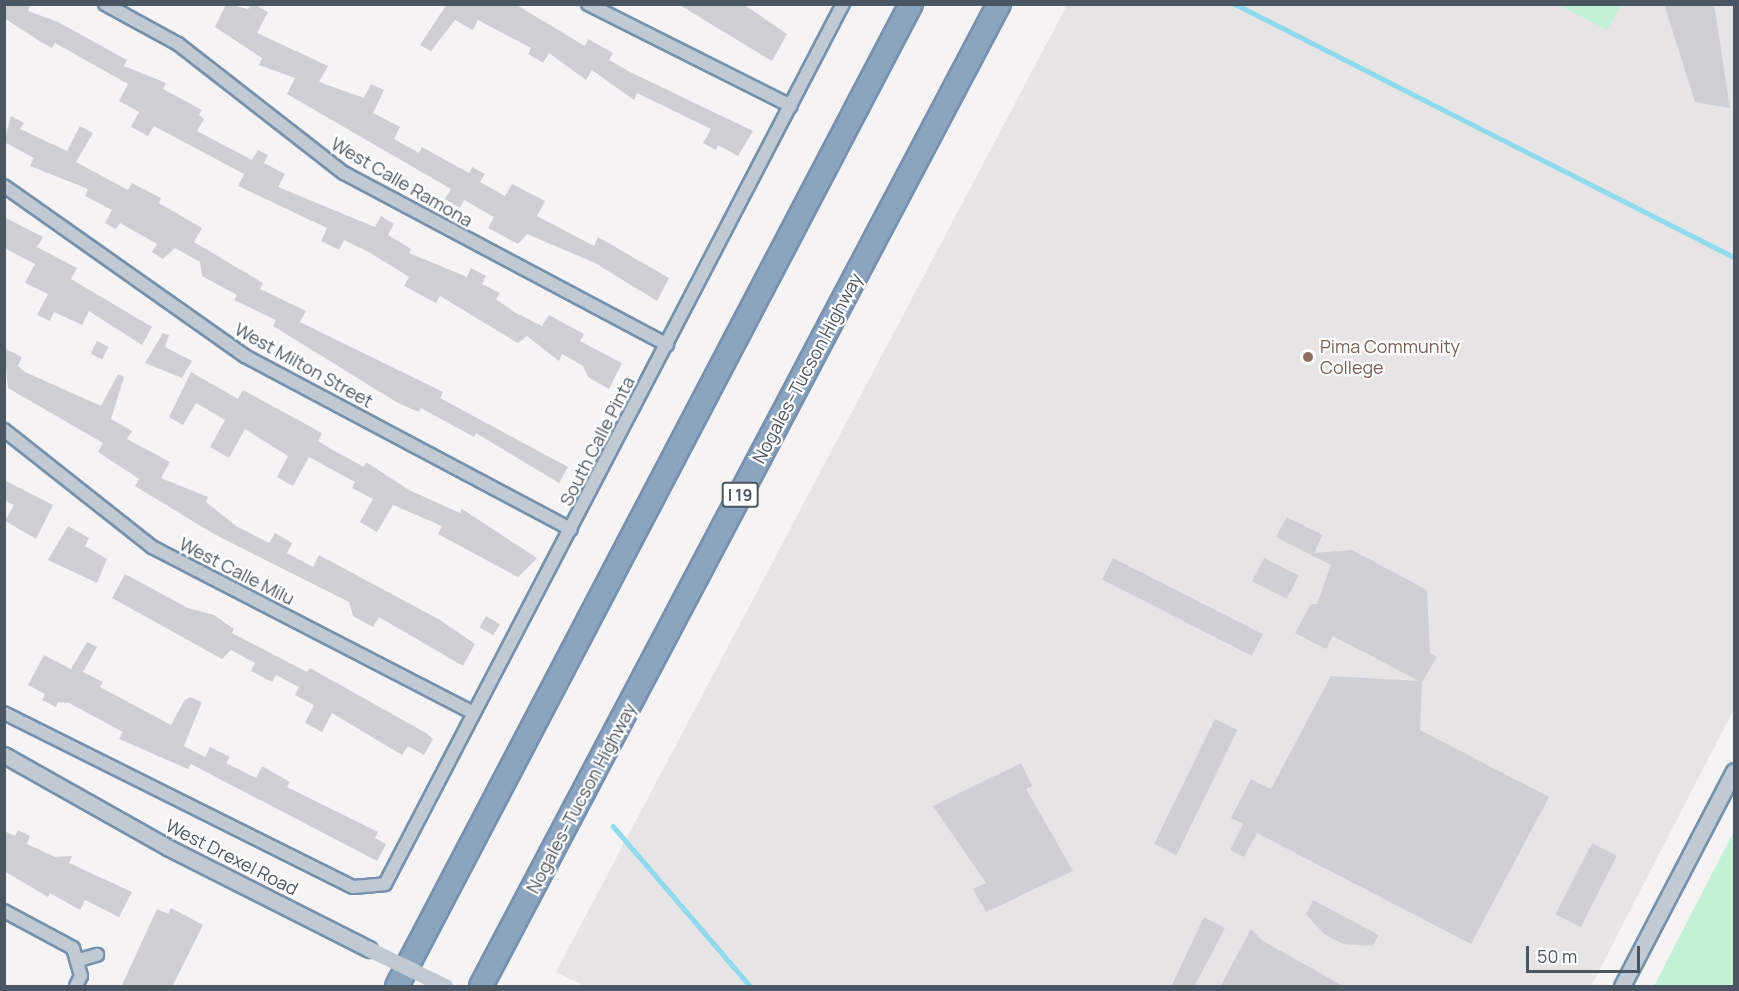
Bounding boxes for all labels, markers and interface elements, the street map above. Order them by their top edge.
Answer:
street label: West Calle Ramona [327,133,477,231]
street label: Nogales–Tucson Highway [748,269,866,467]
street label: West Milton Street [231,318,377,412]
place label: Pima Community College [1320,336,1460,378]
marker: Pima Community College [1301,350,1315,364]
street label: South Calle Pinta [555,373,639,509]
road number: I 19 [720,482,760,508]
street label: West Calle Milu [176,533,298,609]
street label: Nogales–Tucson Highway [522,699,640,897]
street label: West Drexel Road [162,814,302,900]
scale bar [1529,934,1643,972]
text: 50 m [1537,944,1577,968]

